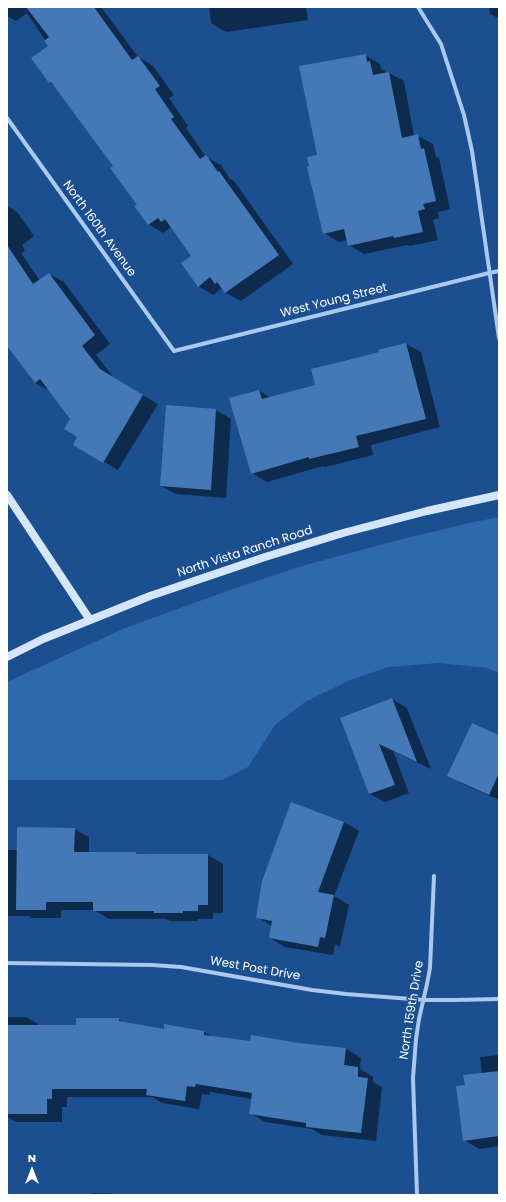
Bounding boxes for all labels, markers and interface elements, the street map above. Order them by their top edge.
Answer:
street label: North 160th Avenue [59,178,139,280]
street label: West Young Street [279,281,389,321]
street label: North Vista Ranch Road [176,523,314,581]
street label: West Post Drive [209,954,301,984]
street label: North 159th Drive [397,959,427,1061]
north arrow [12,1150,52,1190]
text: N [28,1150,36,1166]

